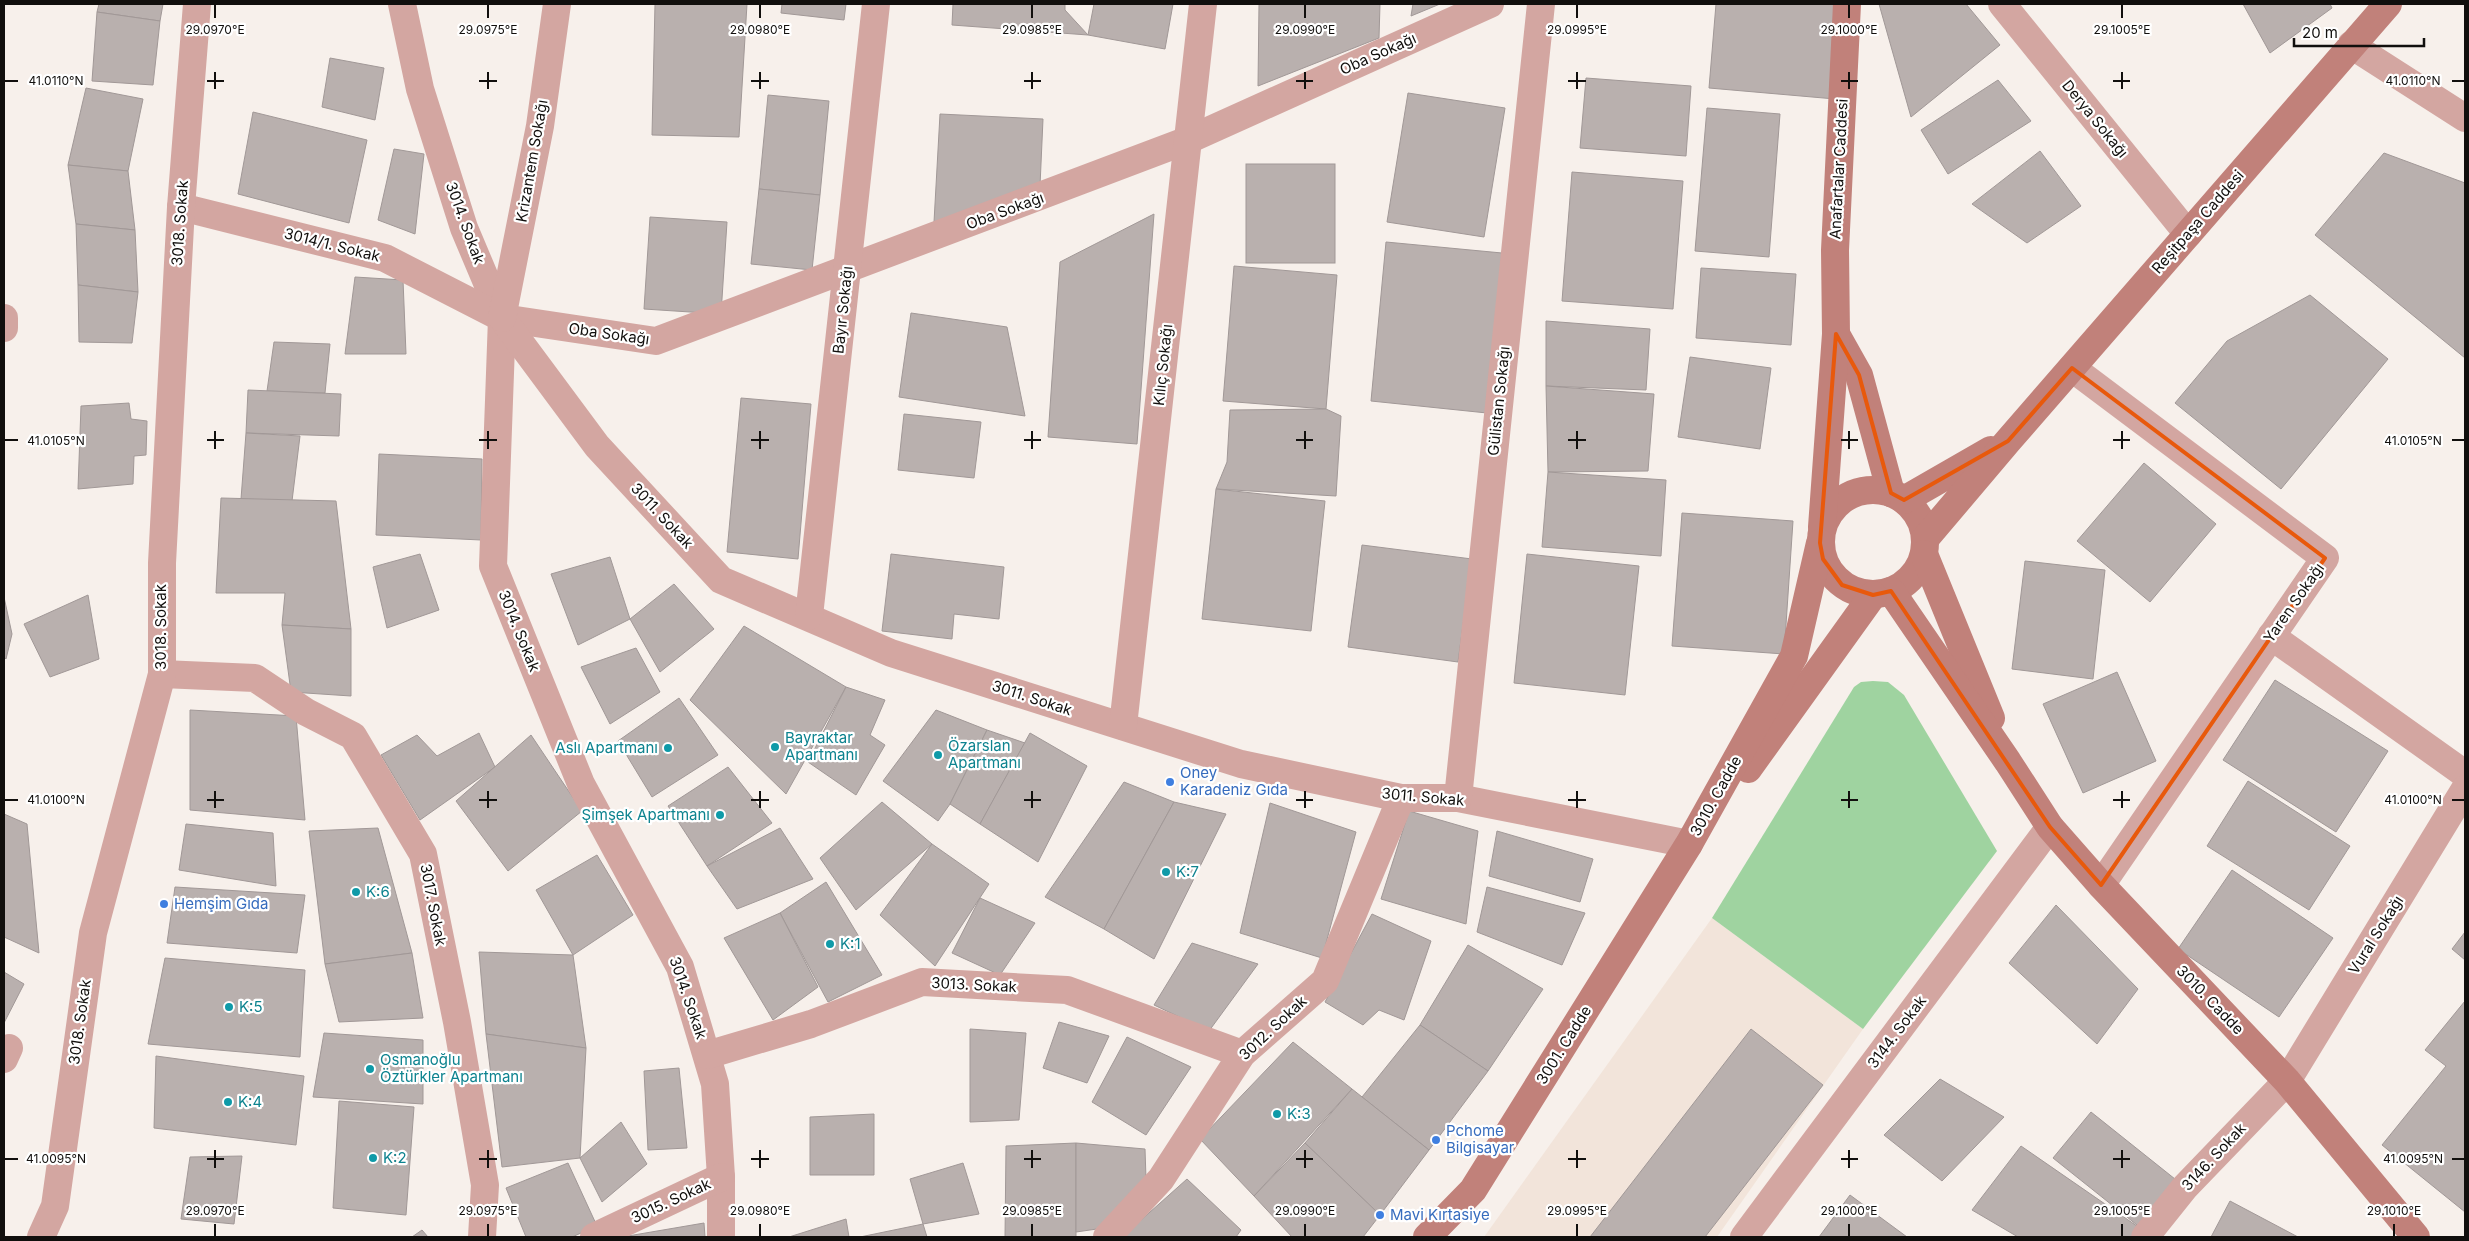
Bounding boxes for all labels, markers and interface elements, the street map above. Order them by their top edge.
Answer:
scale bar [2294,15,2424,47]
text: 29.0970°E [185,22,245,37]
text: 29.0975°E [458,22,518,37]
text: 29.0980°E [730,22,790,37]
text: 29.0985°E [1002,22,1062,37]
text: 29.0990°E [1275,22,1335,37]
text: 29.0995°E [1547,22,1607,37]
text: 29.1000°E [1820,22,1878,37]
text: 29.1005°E [2094,22,2150,37]
text: 20 m [2302,23,2338,42]
street label: Oba Sokağı [1337,28,1419,79]
text: 41.0110°N [29,73,83,88]
text: 41.0110°N [2386,73,2440,88]
street label: Derya Sokağı [2058,76,2133,161]
street label: Krizantem Sokağı [511,98,552,224]
street label: Anafartalar Caddesi [1825,98,1852,240]
street label: Reşitpaşa Caddesi [2147,166,2248,277]
street label: 3018. Sokak [167,179,192,266]
street label: 3014. Sokak [442,179,489,267]
street label: Oba Sokağı [963,188,1046,233]
street label: 3014/1. Sokak [282,223,383,266]
street label: Bayır Sokağı [828,265,857,355]
street label: Oba Sokağı [567,318,651,349]
street label: Kılıç Sokağı [1149,323,1176,407]
street label: Gülistan Sokağı [1483,345,1514,457]
text: 41.0105°N [27,433,85,448]
text: 41.0105°N [2384,433,2442,448]
street label: 3011. Sokak [627,479,698,553]
street label: Yaren Sokağı [2259,559,2328,646]
street label: 3018. Sokak [151,583,170,670]
street label: 3014. Sokak [495,587,545,675]
street label: 3011. Sokak [990,676,1075,720]
place label: Bayraktar Apartmanı [785,728,858,764]
place label: Özarslan Apartmanı [948,736,1021,772]
place label: Aslı Apartmanı [555,738,658,757]
marker: Bayraktar Apartmanı [769,741,781,753]
marker: Aslı Apartmanı [662,742,674,754]
marker: Özarslan Apartmanı [932,749,944,761]
street label: 3010. Cadde [1686,752,1745,839]
place label: Oney Karadeniz Gıda [1180,763,1288,799]
marker: Oney Karadeniz Gıda [1164,776,1176,788]
street label: 3011. Sokak [1381,783,1466,810]
text: 41.0100°N [27,792,85,807]
text: 41.0100°N [2384,792,2442,807]
place label: Şimşek Apartmanı [582,805,710,824]
marker: Şimşek Apartmanı [714,809,726,821]
street label: 3017. Sokak [416,862,451,948]
place label: K:7 [1176,862,1199,881]
marker: K:7 [1160,866,1172,878]
place label: K:6 [366,882,390,901]
marker: K:6 [350,886,362,898]
street label: Vural Sokağı [2344,892,2407,978]
place label: Hemşim Gıda [174,894,268,913]
marker: Hemşim Gıda [158,898,170,910]
place label: K:1 [840,934,861,953]
marker: K:1 [824,938,836,950]
street label: 3014. Sokak [665,954,712,1042]
street label: 3010. Cadde [2173,961,2248,1038]
street label: 3013. Sokak [931,973,1018,996]
street label: 3018. Sokak [64,977,95,1066]
street label: 3012. Sokak [1235,991,1311,1064]
street label: 3144. Sokak [1863,991,1931,1072]
place label: K:5 [239,997,263,1016]
marker: K:5 [223,1001,235,1013]
street label: 3001. Cadde [1532,1002,1595,1088]
place label: Osmanoğlu Öztürkler Apartmanı [380,1050,523,1086]
marker: Osmanoğlu Öztürkler Apartmanı [364,1063,376,1075]
place label: K:4 [238,1092,262,1111]
marker: K:4 [222,1096,234,1108]
place label: K:3 [1287,1104,1311,1123]
marker: K:3 [1271,1108,1283,1120]
street label: 3146. Sokak [2177,1118,2250,1195]
place label: Pchome Bilgisayar [1446,1121,1515,1157]
marker: Pchome Bilgisayar [1430,1134,1442,1146]
place label: K:2 [383,1148,407,1167]
text: 41.0095°N [26,1151,86,1166]
text: 41.0095°N [2383,1151,2443,1166]
marker: K:2 [367,1152,379,1164]
street label: 3015. Sokak [628,1174,714,1227]
text: 29.0970°E [185,1203,245,1218]
text: 29.0975°E [458,1203,518,1218]
text: 29.0980°E [730,1203,790,1218]
text: 29.0985°E [1002,1203,1062,1218]
text: 29.0990°E [1275,1203,1335,1218]
text: 29.0995°E [1547,1203,1607,1218]
text: 29.1000°E [1820,1203,1878,1218]
text: 29.1005°E [2094,1203,2150,1218]
text: 29.1010°E [2367,1203,2421,1218]
place label: Mavi Kırtasiye [1390,1205,1490,1224]
marker: Mavi Kırtasiye [1374,1209,1386,1221]

